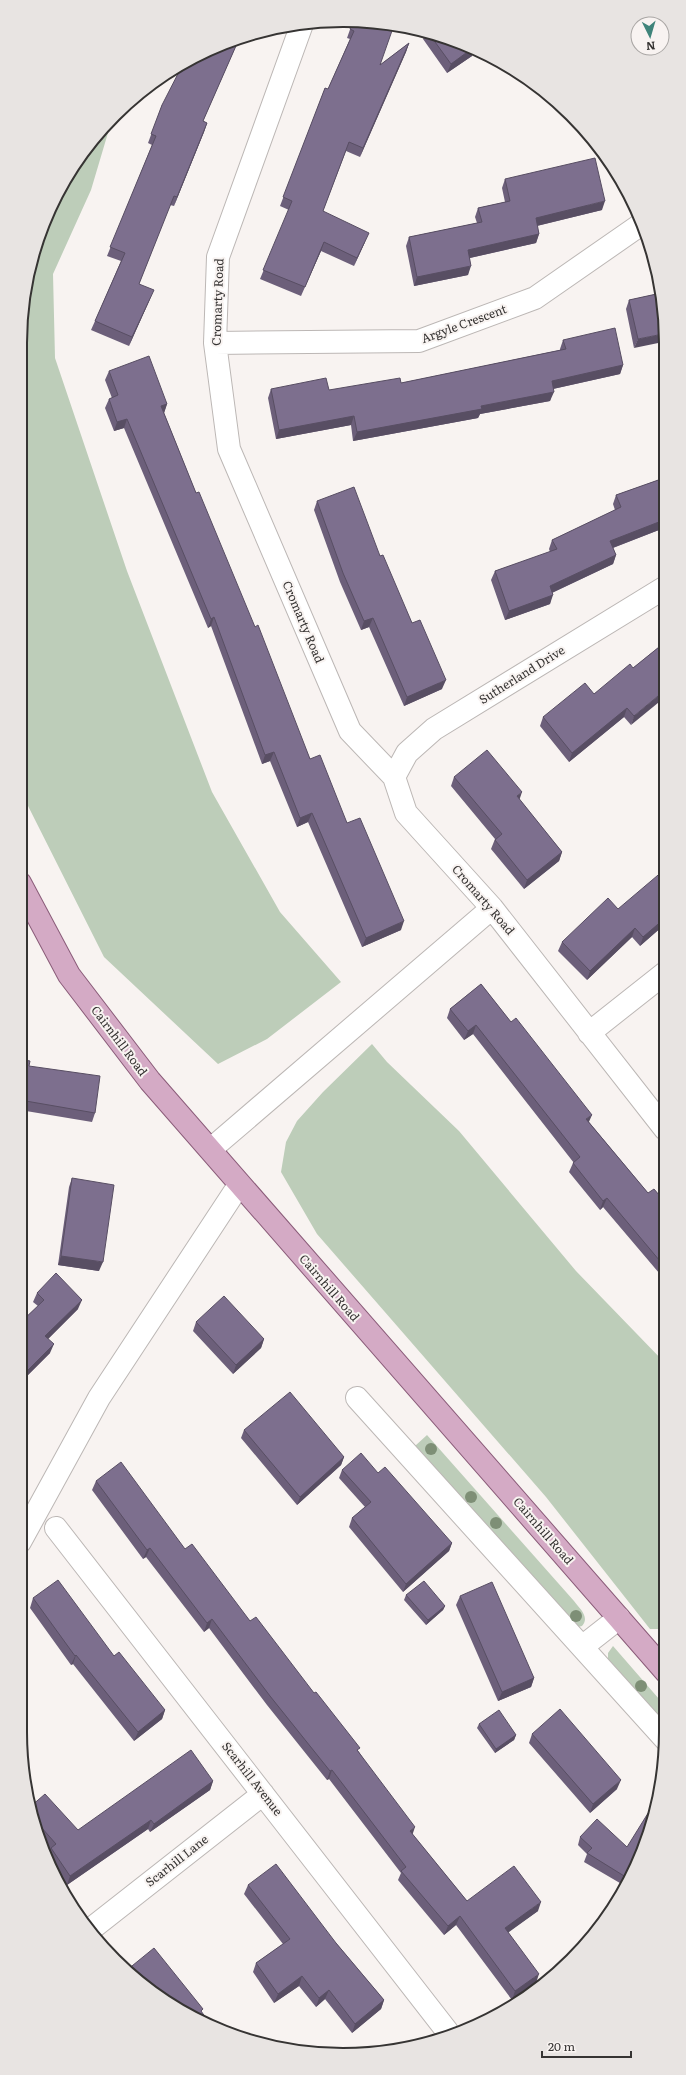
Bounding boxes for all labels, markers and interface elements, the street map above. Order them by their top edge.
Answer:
north arrow [630,16,670,56]
text: N [646,39,656,55]
street label: Cromarty Road [206,257,228,346]
street label: Argyle Crescent [418,299,509,347]
street label: Cromarty Road [278,578,330,666]
street label: Sutherland Drive [475,641,568,708]
street label: Cromarty Road [448,860,520,939]
street label: Cairnhill Road [87,1001,153,1080]
street label: Cairnhill Road [295,1250,364,1325]
street label: Cairnhill Road [509,1493,578,1568]
street label: Scarhill Avenue [218,1738,287,1819]
street label: Scarhill Lane [141,1830,212,1891]
scale bar [542,2033,631,2059]
text: 20 m [548,2037,575,2055]

